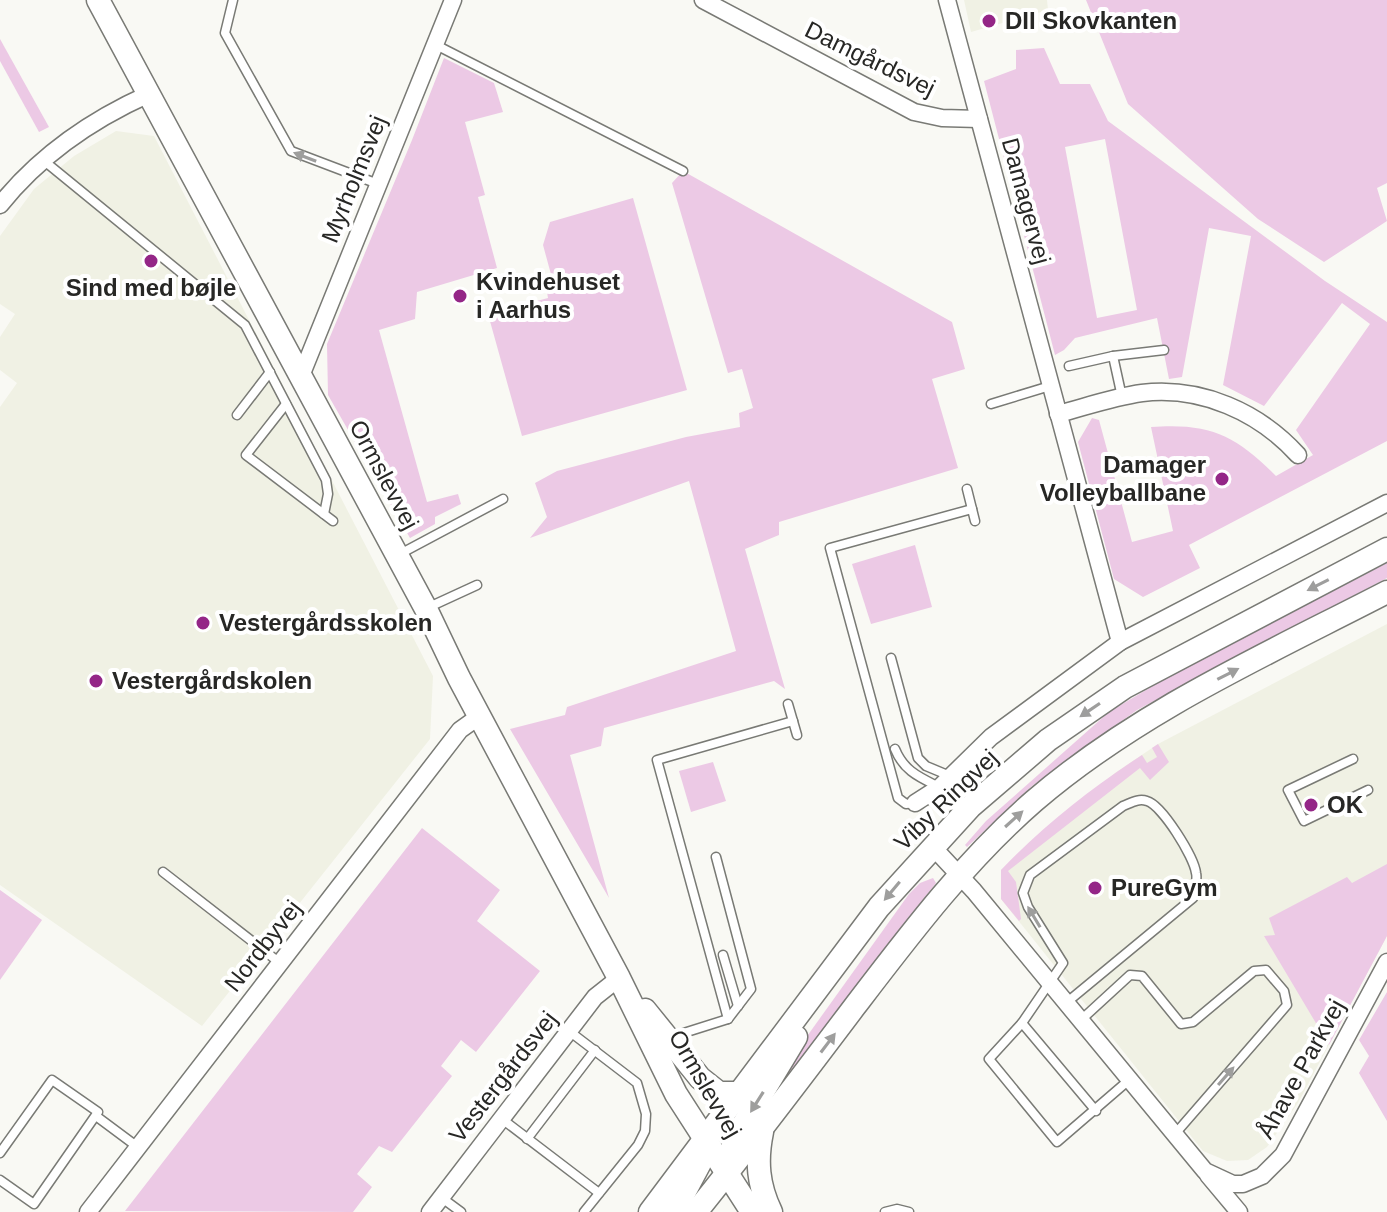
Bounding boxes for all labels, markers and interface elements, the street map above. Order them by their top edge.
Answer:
place label: DII Skovkanten [1005,7,1177,34]
marker: DII Skovkanten [980,12,998,30]
street label: Damgårdsvej [801,15,940,102]
street label: Myrholmsvej [316,111,391,246]
street label: Damagervej [997,135,1056,267]
one-way arrow [293,150,317,163]
marker: Sind med bøjle [142,252,160,270]
place label: Kvindehuset i Aarhus [476,268,620,323]
place label: Sind med bøjle [66,274,236,301]
marker: Kvindehuset i Aarhus [451,287,469,305]
street label: Ormslevvej [344,415,425,534]
place label: Damager Volleyballbane [1040,451,1206,506]
marker: Damager Volleyballbane [1213,470,1231,488]
one-way arrow [1306,578,1329,592]
place label: Vestergårdsskolen [219,609,432,636]
marker: Vestergårdsskolen [194,614,212,632]
place label: Vestergårdskolen [112,667,312,694]
one-way arrow [1217,667,1240,680]
marker: Vestergårdskolen [87,672,105,690]
one-way arrow [1080,703,1101,718]
street label: Viby Ringvej [888,744,1003,856]
place label: OK [1327,791,1364,818]
marker: OK [1302,796,1320,814]
one-way arrow [1004,811,1023,829]
place label: PureGym [1111,874,1218,901]
marker: PureGym [1086,879,1104,897]
one-way arrow [884,881,901,901]
street label: Nordbyvej [219,895,307,997]
one-way arrow [1027,906,1041,928]
street label: Åhave Parkvej [1251,995,1350,1143]
street label: Vestergårdsvej [443,1006,562,1148]
street label: Ormslevvej [664,1025,747,1142]
one-way arrow [819,1033,835,1053]
one-way arrow [1216,1066,1234,1085]
one-way arrow [750,1091,764,1113]

